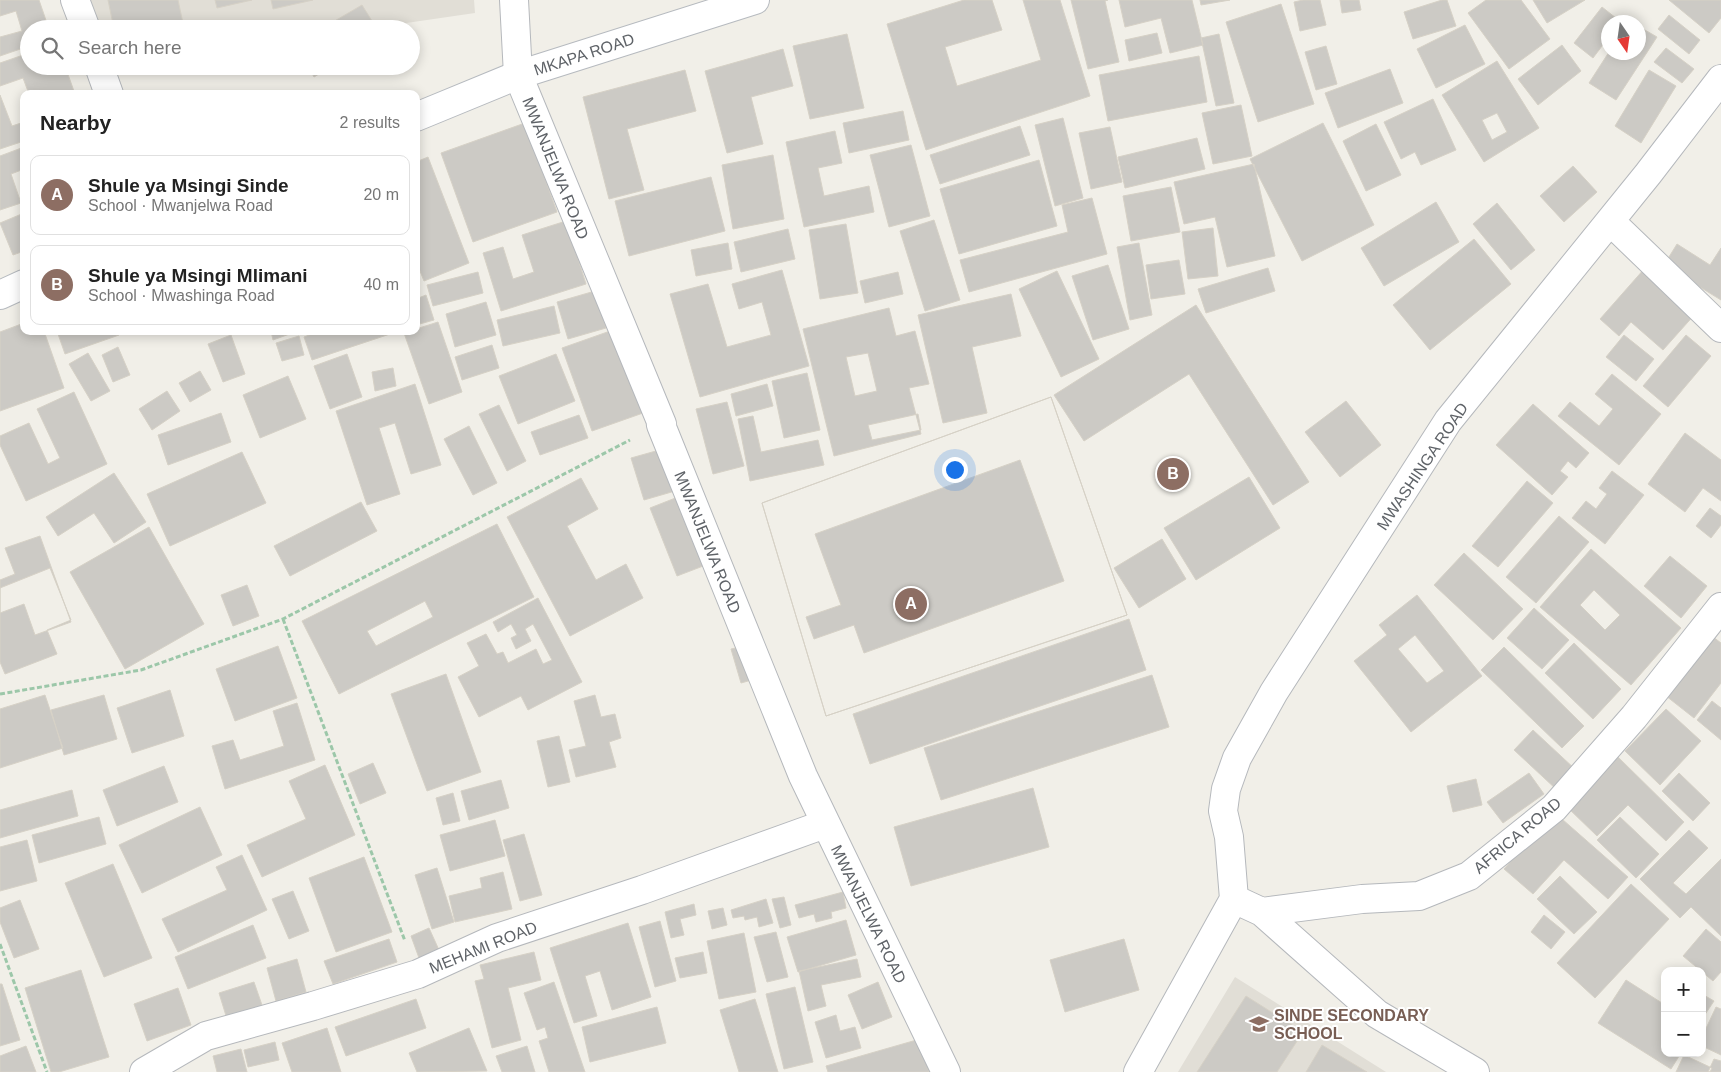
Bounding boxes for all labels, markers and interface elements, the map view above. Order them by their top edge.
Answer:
north arrow [1601,15,1646,60]
search box [20,20,420,75]
street label: MKAPA ROAD [532,30,637,79]
icon: search [38,34,66,62]
text: Search here [78,37,182,58]
street label: MWANJELWA ROAD [519,95,592,242]
text: Nearby [40,111,111,134]
text: 2 results [340,114,400,131]
text: Shule ya Msingi Sinde [88,175,289,196]
text: A [51,186,63,203]
text: 20 m [363,186,399,203]
text: School · Mwanjelwa Road [88,197,273,214]
text: Shule ya Msingi Mlimani [88,265,308,286]
text: B [51,276,63,293]
text: 40 m [363,276,399,293]
text: School · Mwashinga Road [88,287,275,304]
street label: MWASHINGA ROAD [1374,399,1471,533]
pin: B [1157,455,1189,493]
your location [942,457,968,483]
street label: MWANJELWA ROAD [671,469,744,616]
pin: A [895,585,927,623]
street label: AFRICA ROAD [1470,794,1564,877]
street label: MWANJELWA ROAD [828,842,909,986]
street label: MEHAMI ROAD [427,918,540,977]
map controls [1661,967,1706,1057]
button: + [1661,967,1706,1012]
place label: SINDE SECONDARY SCHOOL [1274,1007,1429,1042]
button: − [1661,1012,1706,1057]
school or university icon: SINDE SECONDARY SCHOOL [1248,1013,1270,1035]

